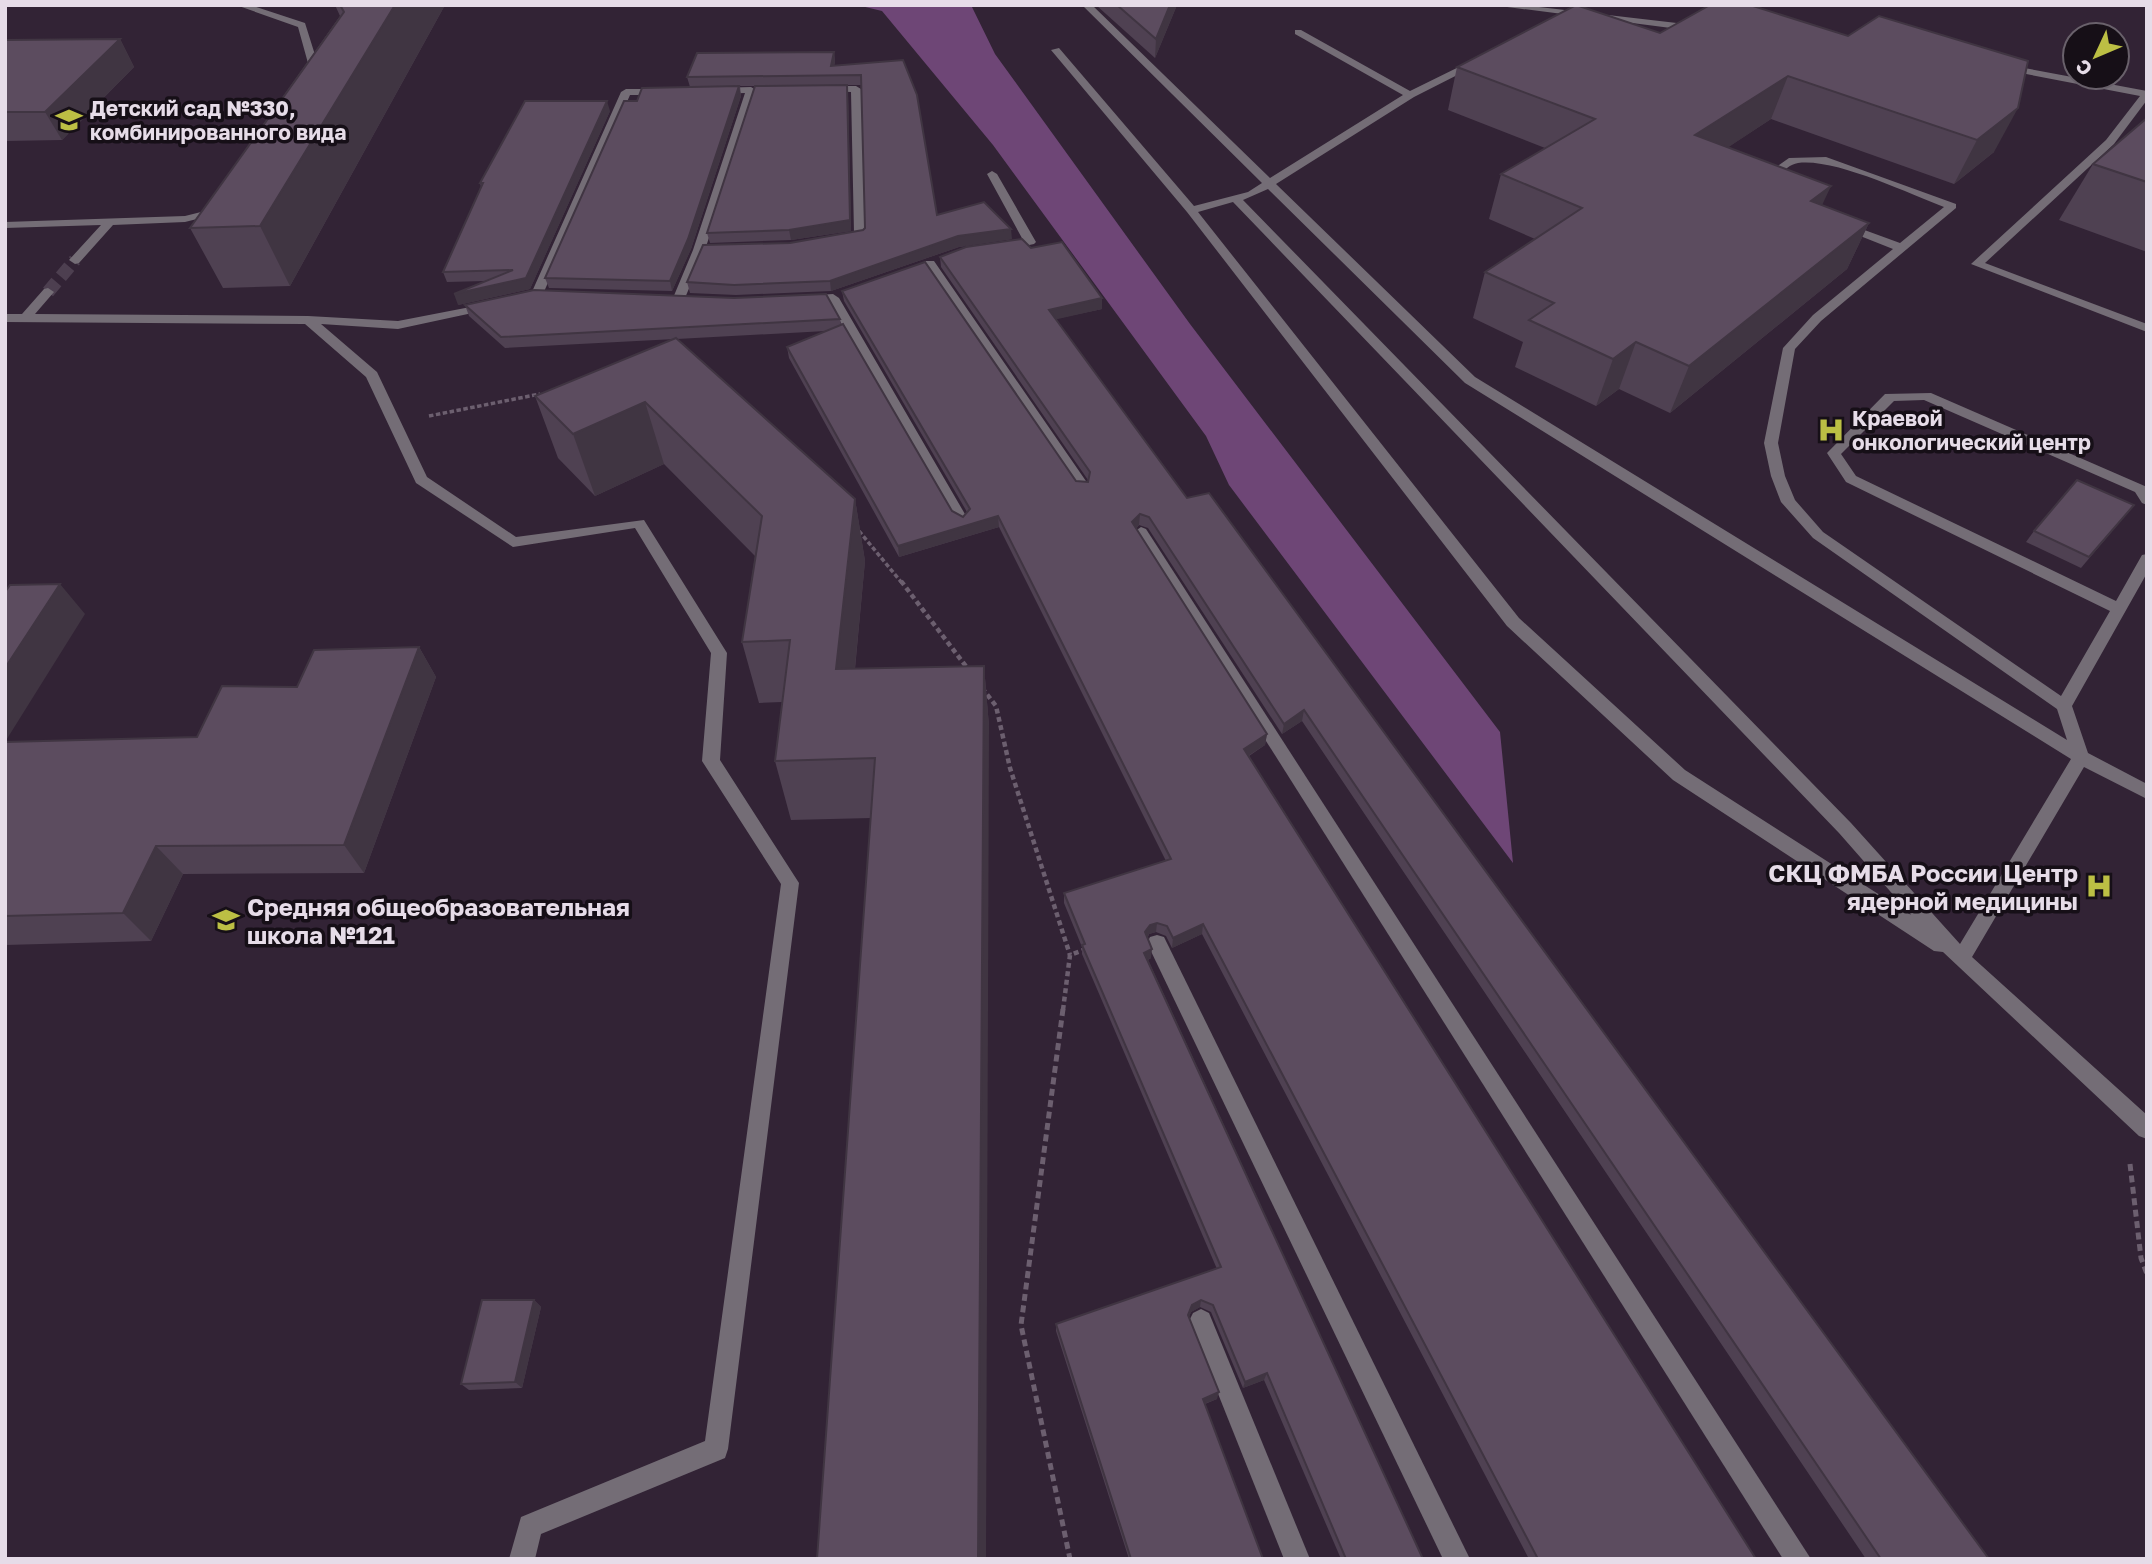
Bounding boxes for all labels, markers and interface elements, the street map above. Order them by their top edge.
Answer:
north arrow [2061,21,2131,91]
text: С [2070,55,2096,81]
place label: Детский сад №330, комбинированного вида [90,95,346,145]
school or university icon: Детский сад №330, комбинированного вида [54,105,84,135]
place label: Краевой онкологический центр [1852,405,2091,455]
hospital icon: Краевой онкологический центр [1816,415,1846,445]
place label: СКЦ ФМБА России Центр ядерной медицины [1768,858,2078,915]
hospital icon: СКЦ ФМБА России Центр ядерной медицины [2084,871,2114,901]
place label: Средняя общеобразовательная школа №121 [247,892,630,949]
school or university icon: Средняя общеобразовательная школа №121 [211,905,241,935]

